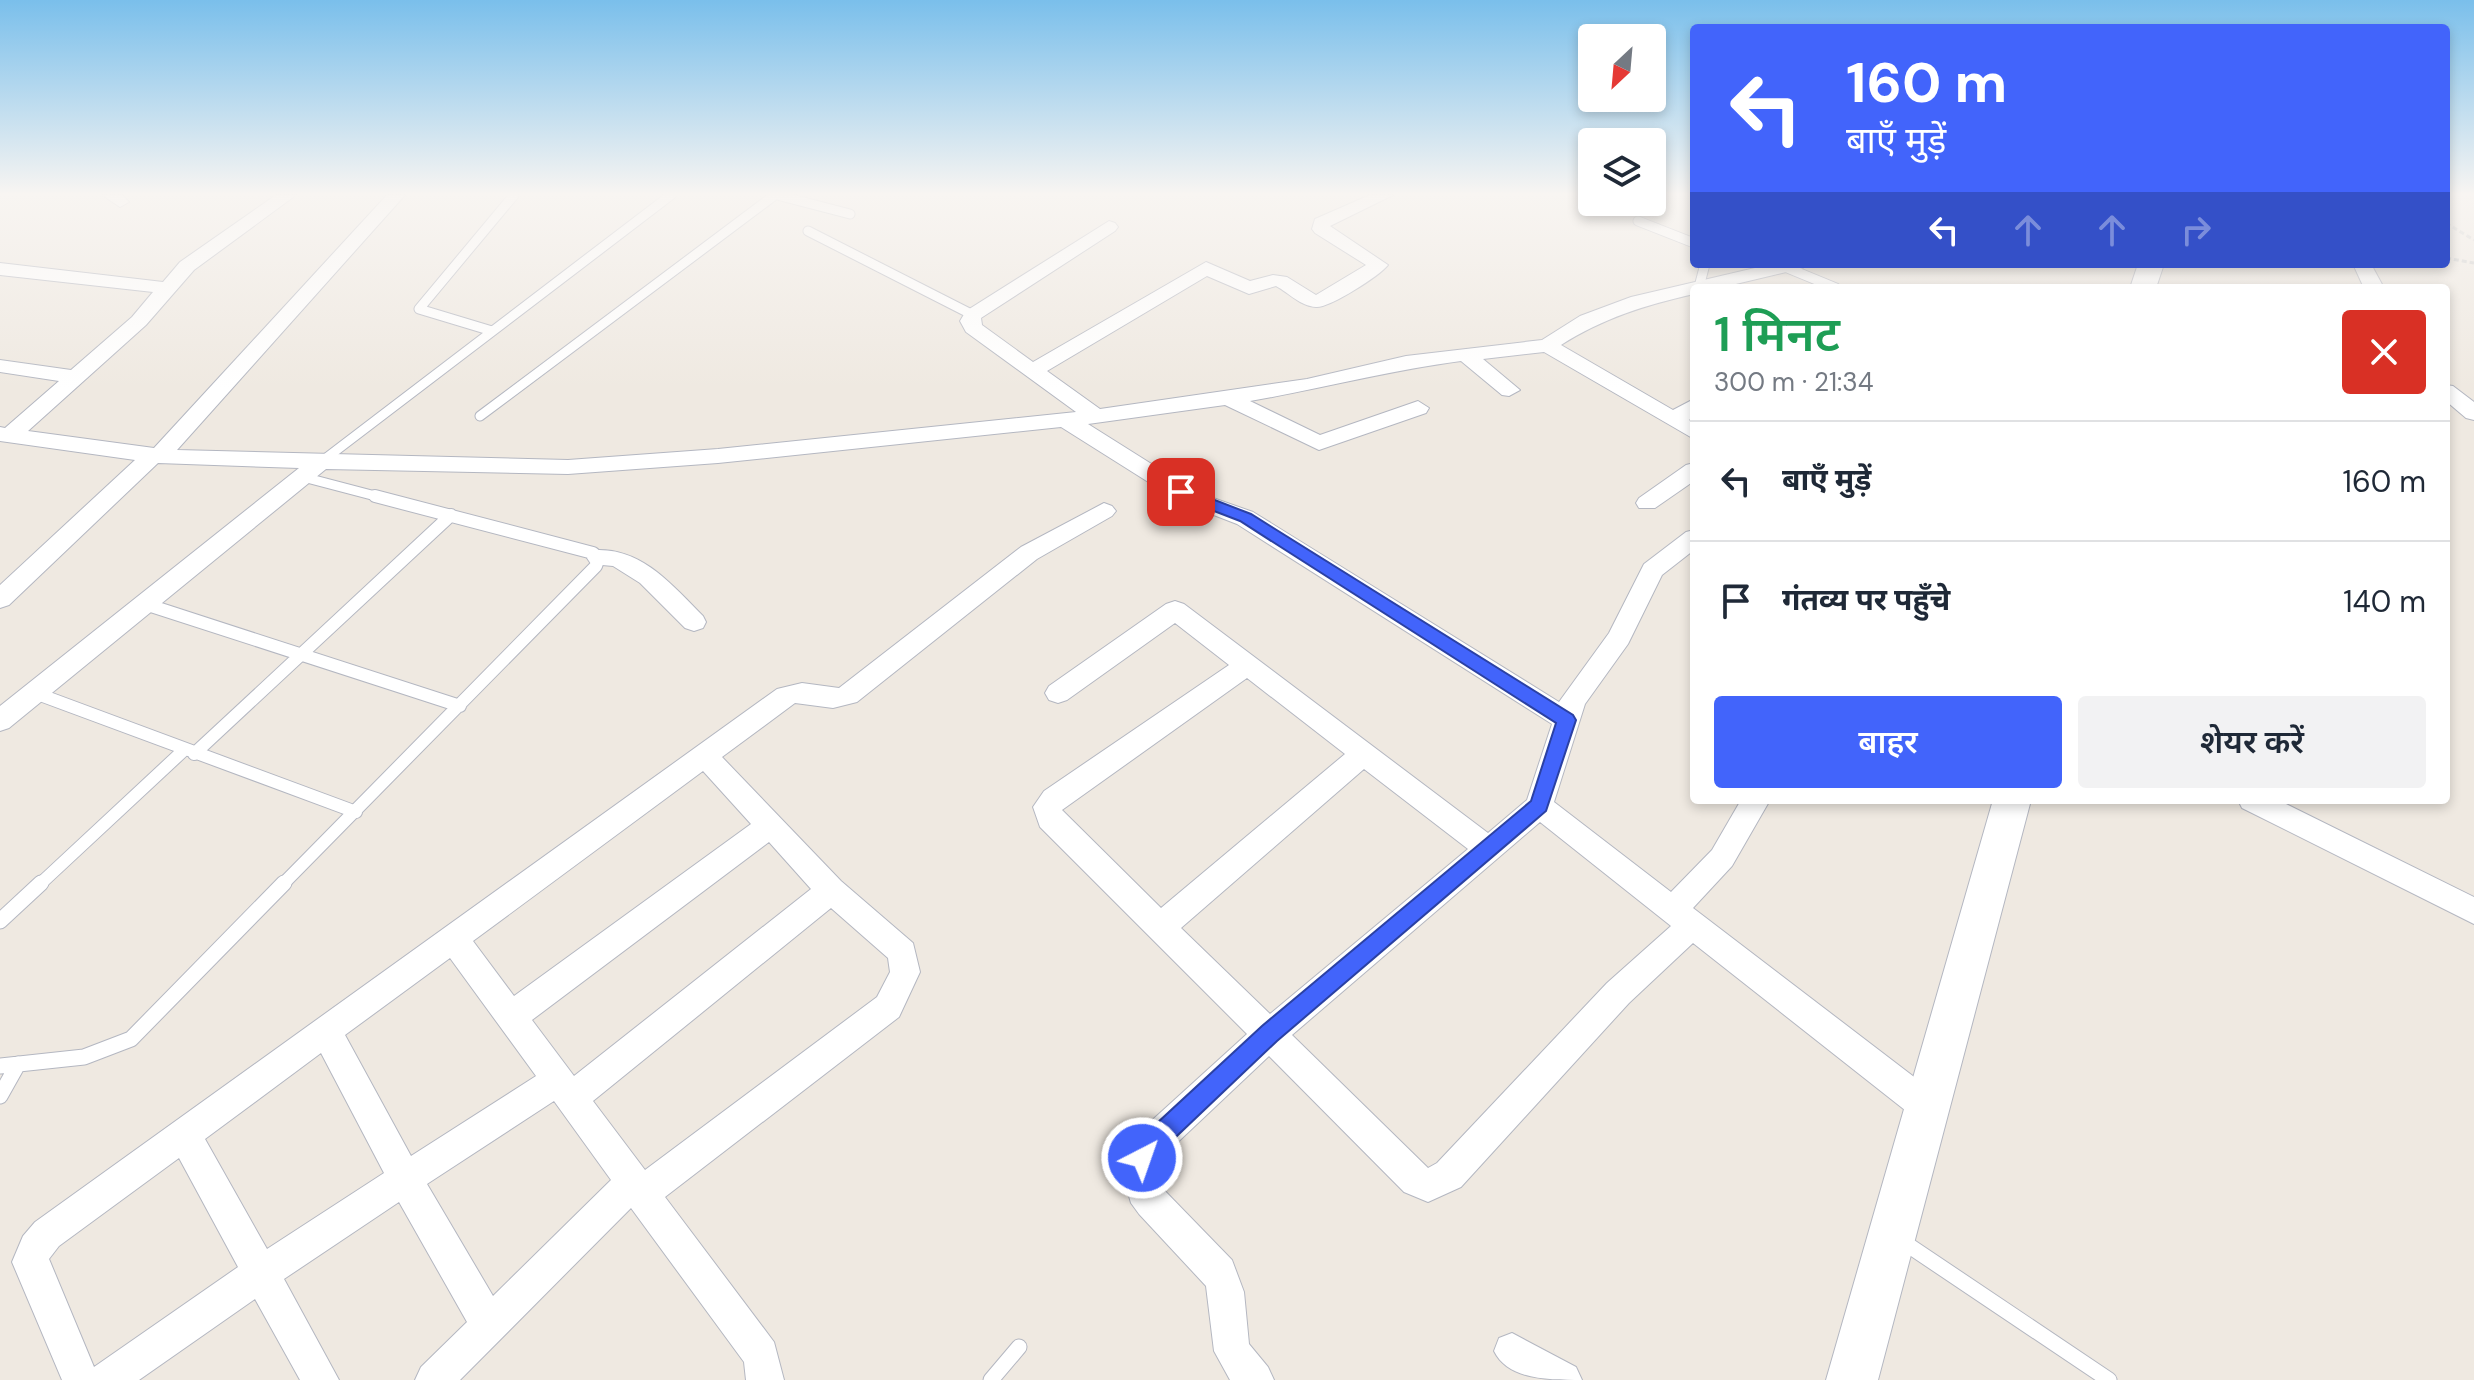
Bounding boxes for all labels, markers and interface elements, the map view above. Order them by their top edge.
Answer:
north arrow [1578,24,1666,112]
map controls [1578,24,1666,216]
text: 160 m [1846,46,2007,119]
icon: left [1714,56,1818,160]
text: बाएँ मुड़ें [1846,117,1946,164]
button: layers [1578,128,1666,216]
icon: left [1922,208,1966,252]
icon: ahead [2006,208,2050,252]
icon: ahead [2090,208,2134,252]
icon: right [2174,208,2218,252]
text: 1 मिनट [1714,303,1840,366]
button: close [2342,310,2426,394]
text: 300 m · 21:34 [1714,365,1873,399]
pin [1147,458,1215,526]
icon: left [1714,459,1758,503]
text: बाएँ मुड़ें [1782,460,1871,499]
text: 160 m [2343,462,2426,501]
icon: arrive [1159,470,1203,514]
icon: arrive [1714,579,1758,623]
text: गंतव्य पर पहुँचे [1782,580,1950,619]
text: 140 m [2343,582,2426,621]
button: बाहर [1714,696,2062,788]
button: शेयर करें [2078,696,2426,788]
position arrow [1100,1116,1184,1200]

